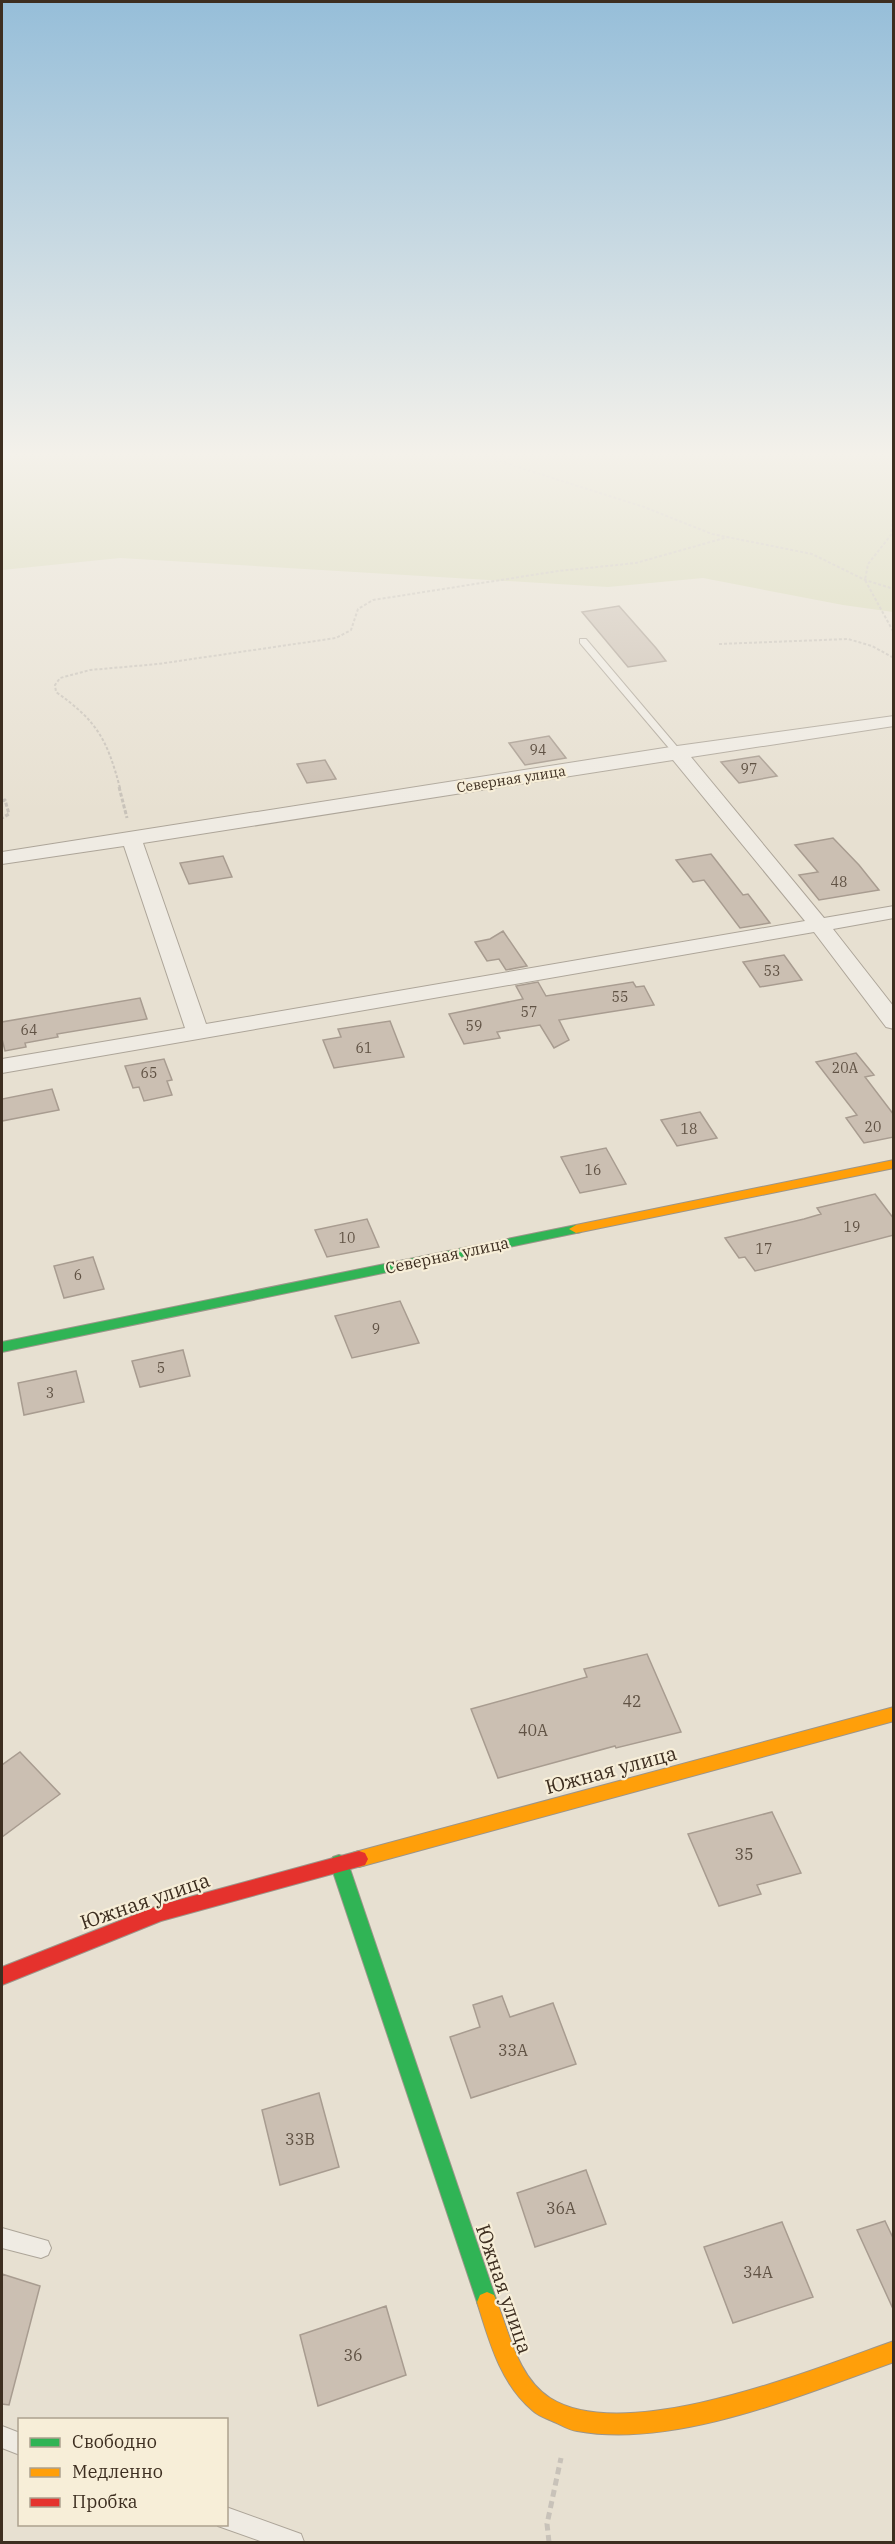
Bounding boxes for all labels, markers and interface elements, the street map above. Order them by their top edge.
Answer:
house number: 94 [530,741,546,759]
house number: 97 [741,760,757,778]
street label: Северная улица [455,761,567,797]
house number: 48 [831,873,847,891]
house number: 53 [764,962,780,980]
house number: 55 [612,988,628,1006]
house number: 57 [521,1003,537,1021]
house number: 59 [466,1017,482,1035]
house number: 64 [21,1021,37,1039]
house number: 61 [356,1039,372,1057]
house number: 20А [832,1059,859,1077]
house number: 65 [141,1064,157,1082]
house number: 20 [865,1118,881,1136]
house number: 18 [681,1120,697,1138]
house number: 16 [585,1161,601,1179]
house number: 19 [844,1218,860,1236]
house number: 10 [339,1229,355,1247]
street label: Северная улица [383,1232,511,1278]
house number: 17 [756,1240,772,1258]
house number: 6 [74,1266,82,1284]
house number: 9 [372,1320,380,1338]
house number: 5 [157,1359,165,1377]
house number: 3 [46,1384,54,1402]
house number: 42 [622,1691,642,1711]
house number: 40А [518,1720,548,1740]
street label: Южная улица [542,1739,680,1800]
house number: 35 [734,1844,754,1864]
street label: Южная улица [77,1866,213,1935]
house number: 33А [498,2040,528,2060]
house number: 33В [285,2129,315,2149]
house number: 36А [546,2198,576,2218]
street label: Южная улица [470,2221,539,2357]
house number: 34А [743,2262,773,2282]
house number: 36 [343,2345,363,2365]
legend [18,2418,228,2526]
text: Свободно [72,2430,157,2453]
text: Медленно [72,2460,163,2483]
text: Пробка [72,2490,138,2513]

